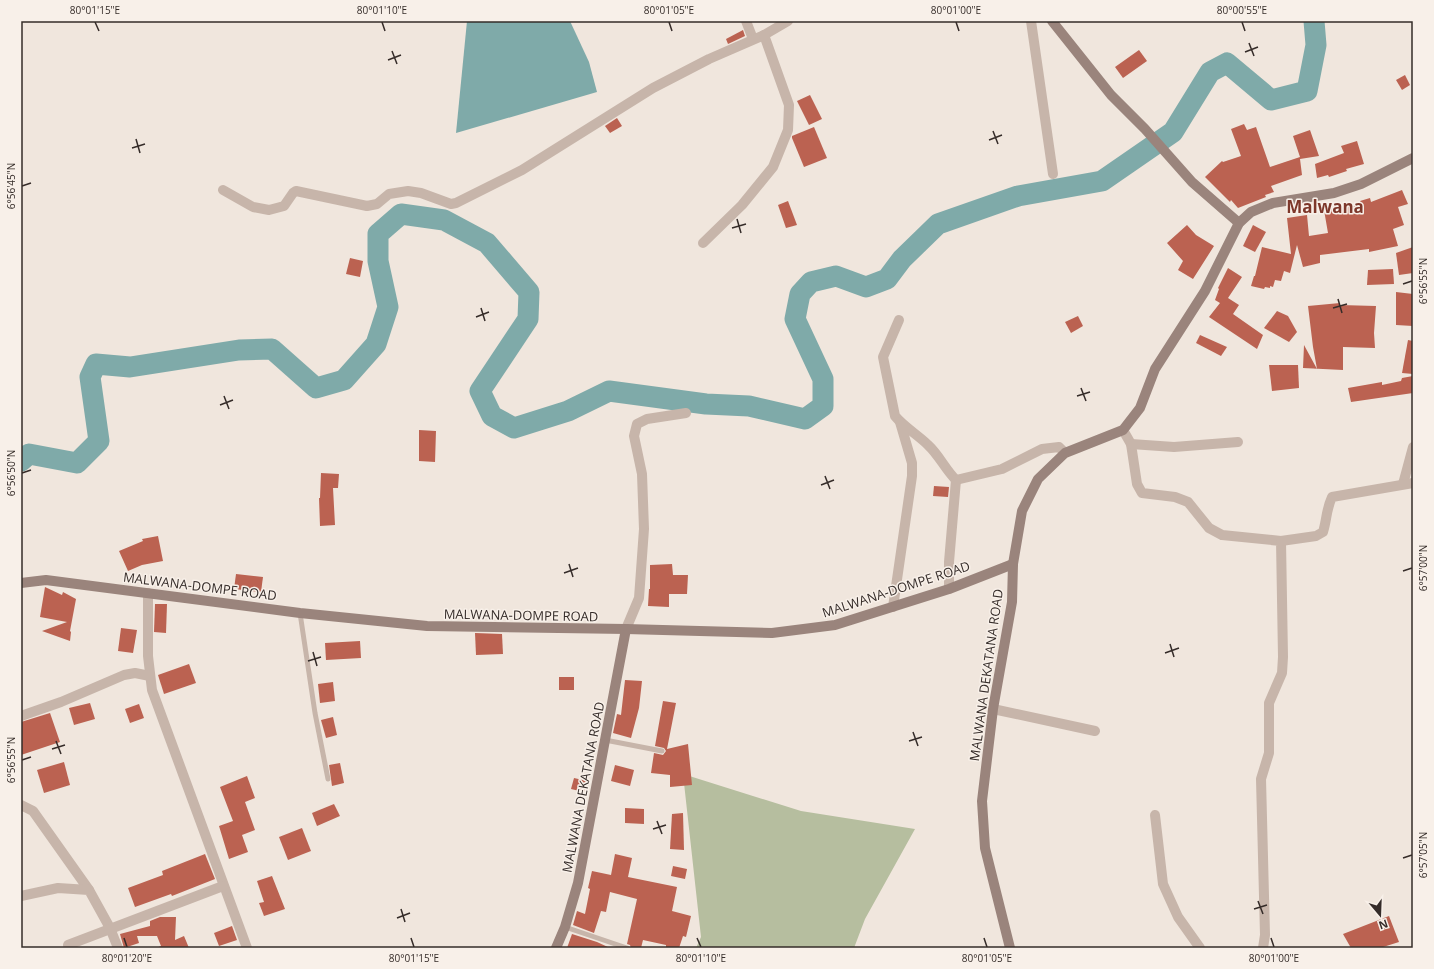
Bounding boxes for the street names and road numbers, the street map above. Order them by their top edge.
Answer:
street label: MALWANA-DOMPE ROAD [820,557,972,621]
street label: MALWANA-DOMPE ROAD [122,568,278,604]
street label: MALWANA DEKATANA ROAD [965,588,1007,762]
street label: MALWANA-DOMPE ROAD [444,605,598,625]
street label: MALWANA DEKATANA ROAD [558,700,608,874]

